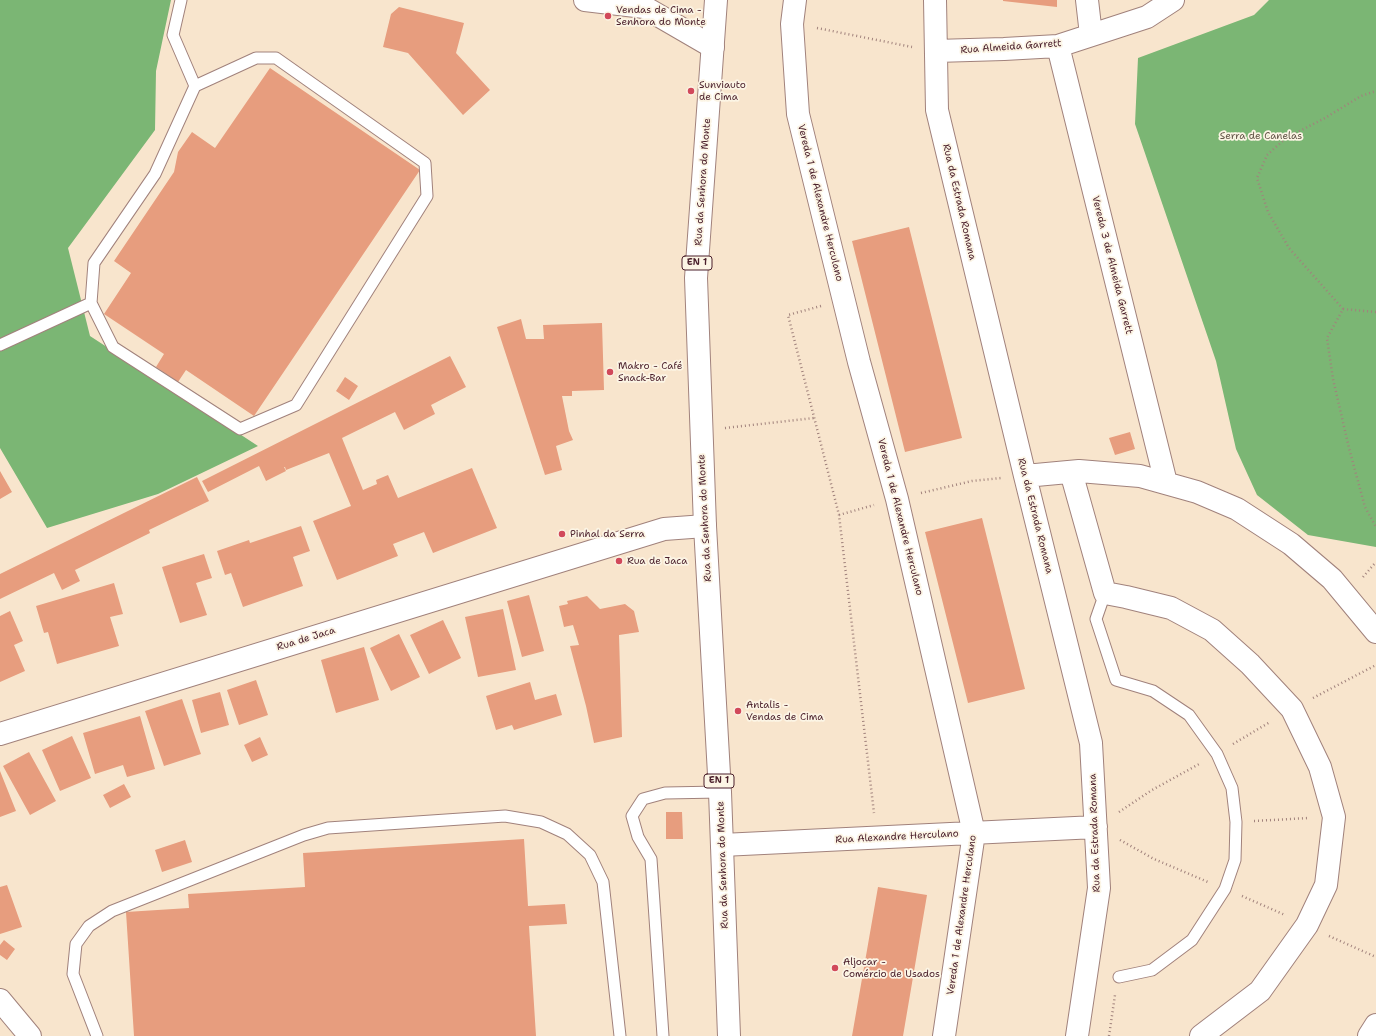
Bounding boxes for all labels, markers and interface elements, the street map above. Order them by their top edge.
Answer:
place label: Vendas de Cima - Senhora do Monte [616,4,706,28]
marker: Vendas de Cima - Senhora do Monte [603,11,613,21]
street label: Rua Almeida Garrett [960,37,1062,57]
place label: Sunviauto de Cima [699,79,746,102]
marker: Sunviauto de Cima [686,86,696,96]
street label: Rua da Senhora do Monte [693,118,713,246]
street label: Vereda 1 de Alexandre Herculano [795,123,845,283]
park label: Serra de Canelas [1220,130,1302,142]
street label: Rua da Estrada Romana [940,143,978,261]
street label: Vereda 3 de Almeida Garrett [1089,195,1135,335]
road number: EN 1 [682,256,712,270]
place label: Makro - Café Snack-Bar [618,360,682,384]
marker: Makro - Café Snack-Bar [605,367,615,377]
street label: Vereda 1 de Alexandre Herculano [875,437,925,597]
street label: Rua da Senhora do Monte [696,454,714,582]
street label: Rua da Estrada Romana [1015,457,1055,575]
place label: Pinhal da Serra [570,528,645,540]
marker: Pinhal da Serra [557,529,567,539]
place label: Rua de Jaca [627,555,687,567]
marker: Rua de Jaca [614,556,624,566]
street label: Rua de Jaca [275,624,337,654]
place label: Antalis - Vendas de Cima [746,699,823,722]
marker: Antalis - Vendas de Cima [733,706,743,716]
street label: Rua da Estrada Romana [1087,773,1103,893]
road number: EN 1 [704,774,734,788]
street label: Rua da Senhora do Monte [715,801,731,929]
street label: Rua Alexandre Herculano [835,828,959,846]
street label: Vereda 1 de Alexandre Herculano [945,834,979,996]
place label: Aljocar - Comércio de Usados [843,956,940,980]
marker: Aljocar - Comércio de Usados [830,963,840,973]

